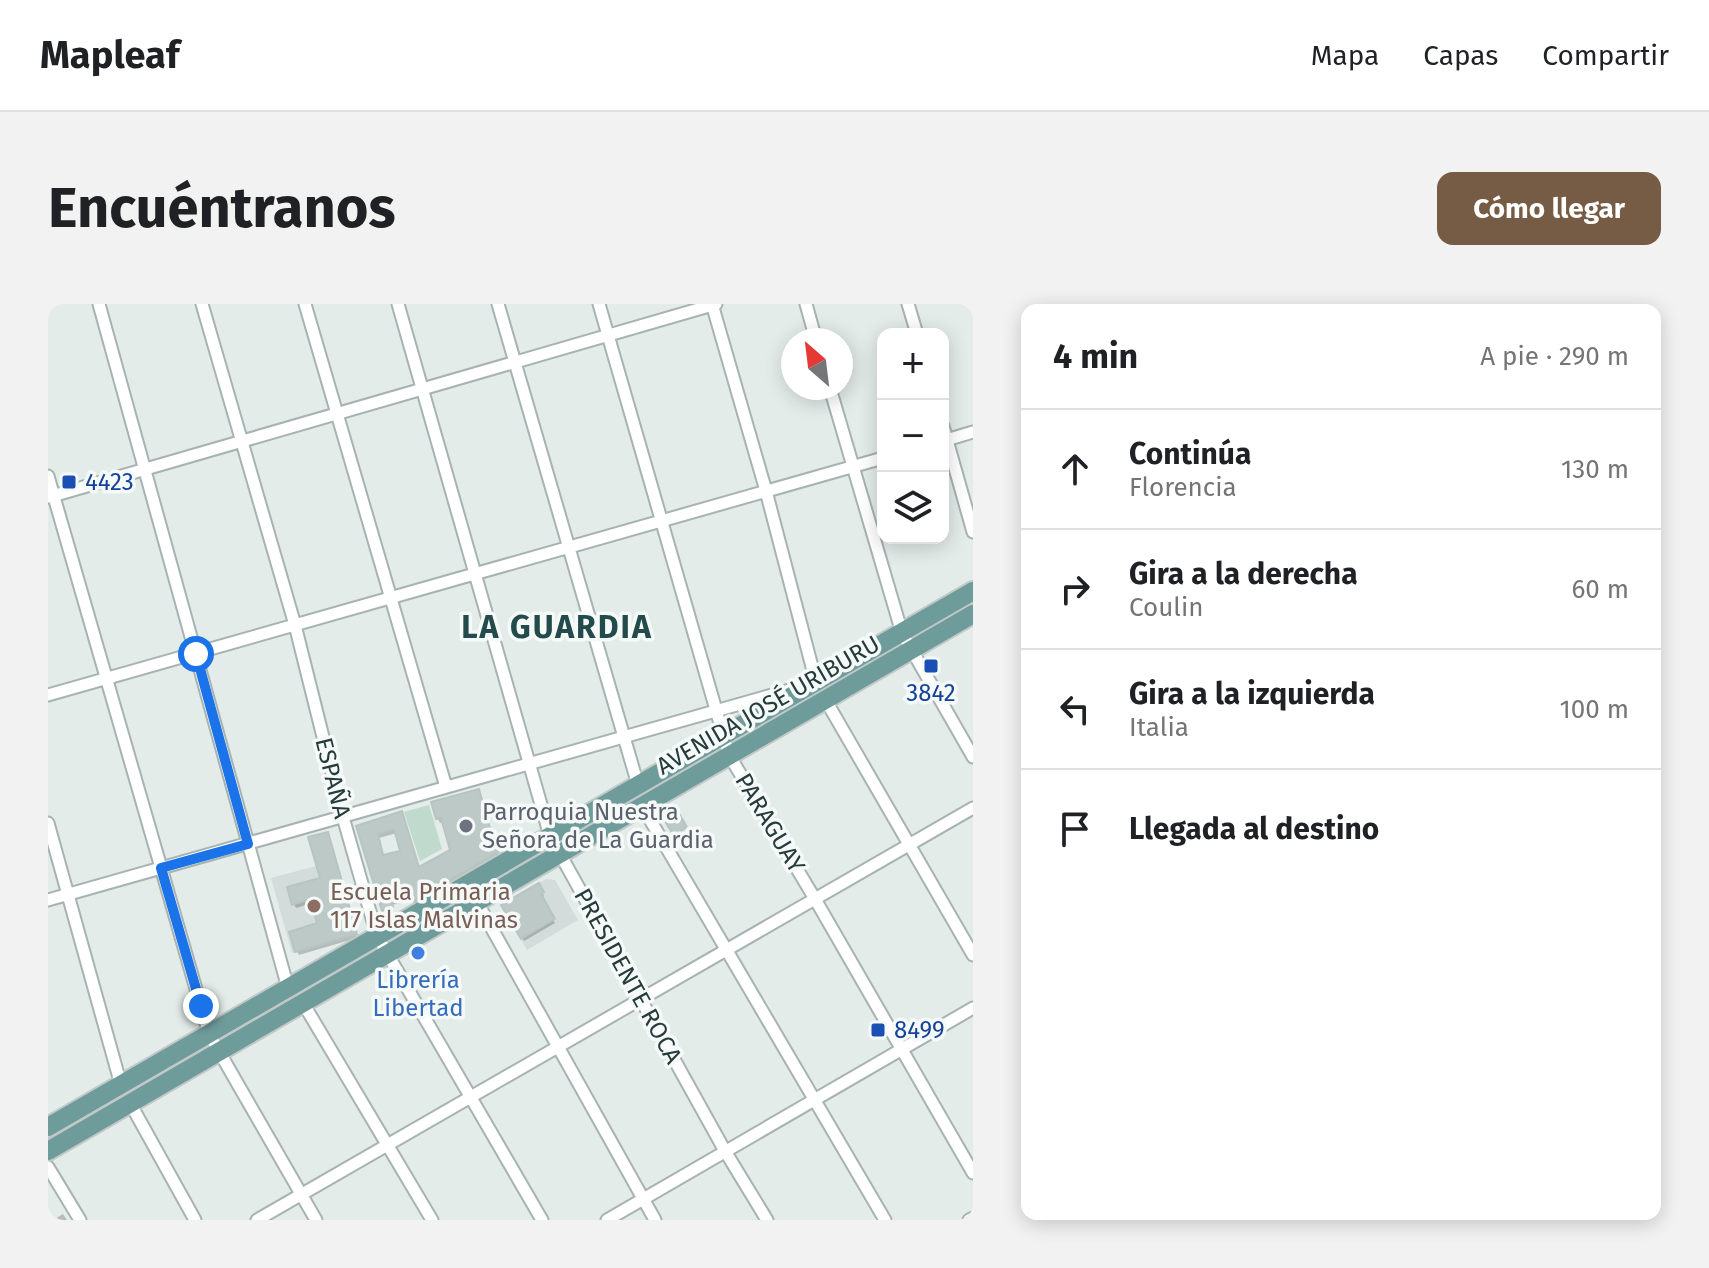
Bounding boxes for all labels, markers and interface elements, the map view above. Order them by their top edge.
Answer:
text: Mapleaf [40,32,179,78]
text: Mapa [1311,39,1379,72]
text: Capas [1423,39,1498,72]
text: Compartir [1542,39,1669,72]
button: Cómo llegar [1437,172,1661,245]
text: Encuéntranos [48,175,396,242]
north arrow [781,328,853,400]
map controls [877,328,949,544]
button: + [877,328,949,400]
text: 4 min [1053,336,1138,377]
text: A pie · 290 m [1480,341,1629,372]
button: − [877,400,949,472]
text: Continúa [1129,436,1251,472]
icon: ahead [1053,447,1097,491]
text: 130 m [1561,454,1629,485]
place label: 4423 [85,468,134,496]
button: layers [877,472,949,544]
text: Florencia [1129,472,1237,503]
marker: 4423 [60,473,78,491]
text: Gira a la derecha [1129,556,1358,592]
icon: right [1053,567,1097,611]
text: 60 m [1571,574,1629,605]
text: Coulin [1129,592,1204,623]
district label: LA GUARDIA [461,608,653,646]
street label: AVENIDA JOSÉ URIBURU [651,629,884,780]
route start [178,636,214,672]
marker: 3842 [922,657,940,675]
text: Gira a la izquierda [1129,676,1375,712]
place label: 3842 [906,679,956,707]
icon: left [1053,687,1097,731]
text: 100 m [1560,694,1629,725]
text: Italia [1129,712,1189,743]
street label: ESPAÑA [309,735,357,821]
street label: PARAGUAY [729,768,811,878]
place label: Parroquia Nuestra Señora de La Guardia [482,798,714,854]
icon: arrive [1053,807,1097,851]
text: Llegada al destino [1129,811,1379,847]
marker: Parroquia Nuestra Señora de La Guardia [457,817,475,835]
place label: Escuela Primaria 117 Islas Malvinas [330,878,518,934]
street label: PRESIDENTE ROCA [568,884,688,1069]
marker: Escuela Primaria 117 Islas Malvinas [305,897,323,915]
marker: Librería Libertad [409,944,427,962]
place label: Librería Libertad [372,966,464,1022]
route end [183,988,219,1024]
place label: 8499 [894,1016,945,1044]
marker: 8499 [869,1021,887,1039]

